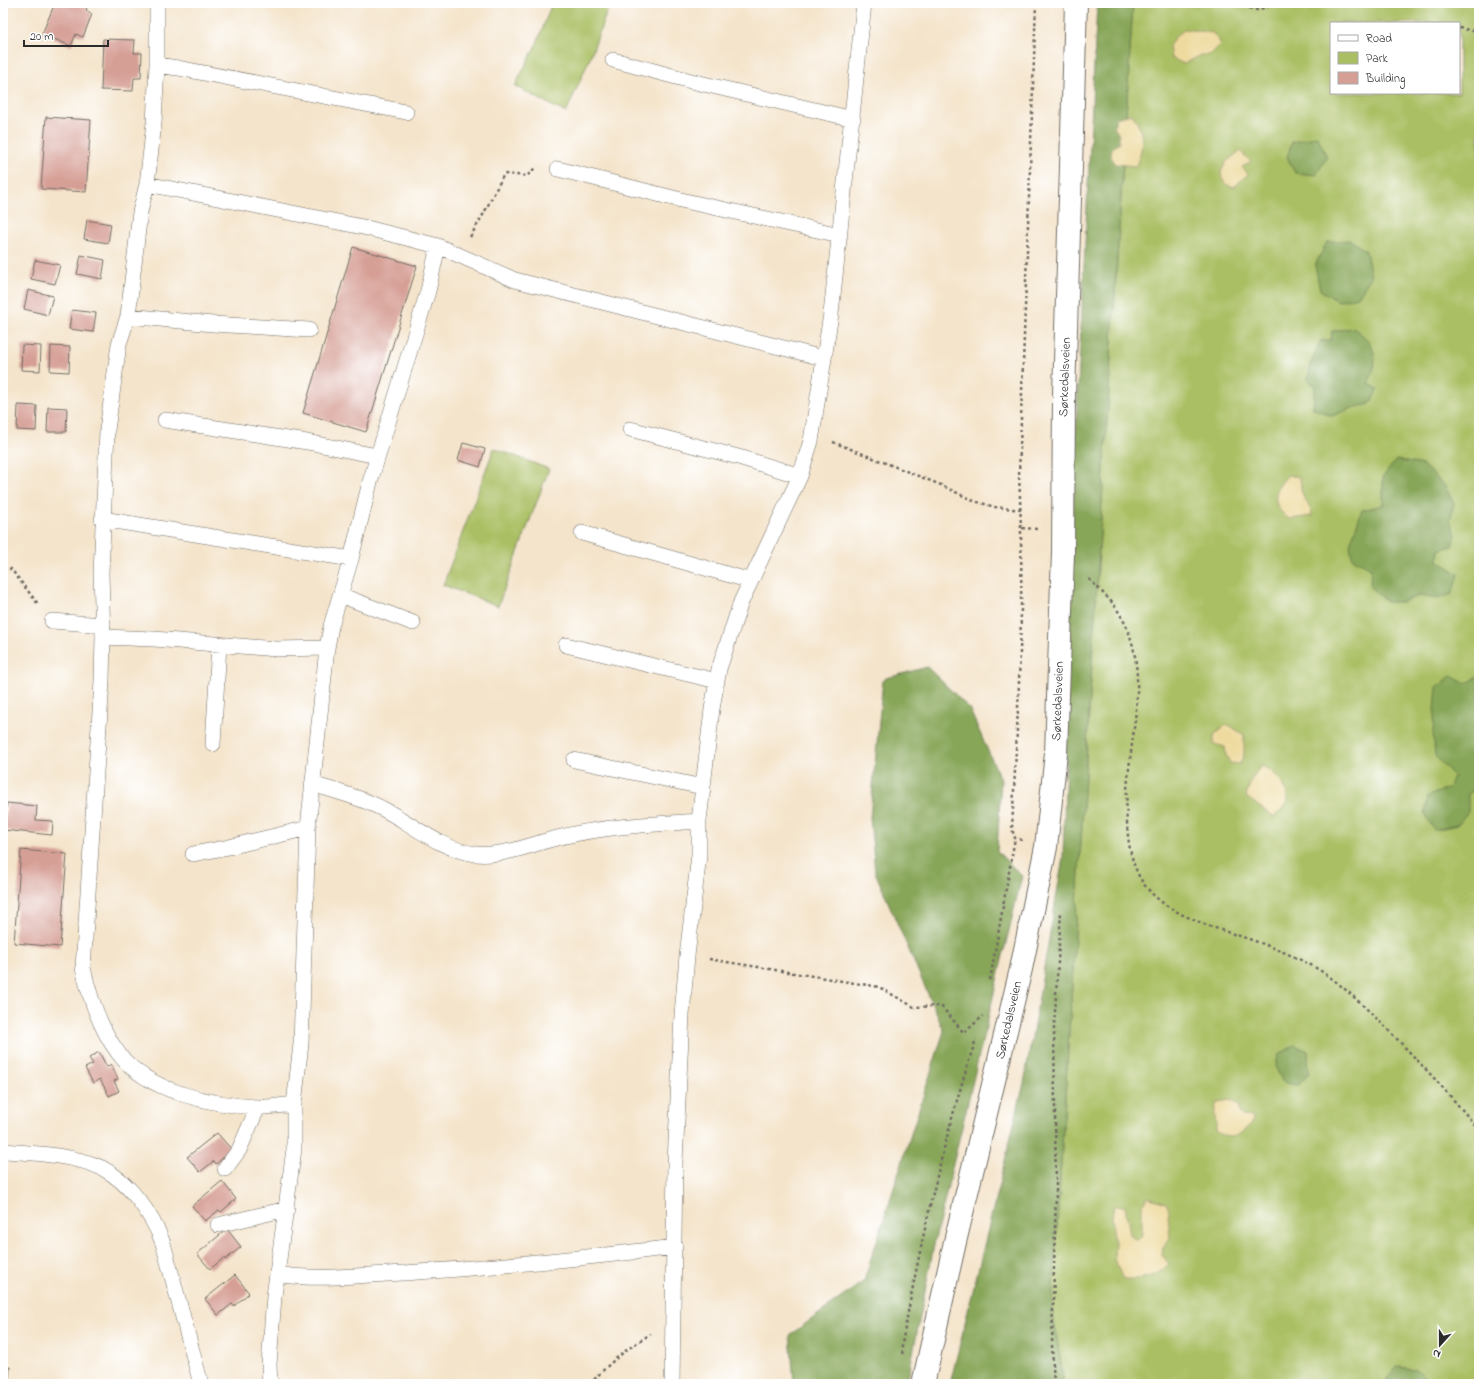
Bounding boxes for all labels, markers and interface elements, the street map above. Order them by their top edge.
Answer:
scale bar [24,22,108,48]
legend [1330,22,1460,94]
text: 20 m [30,28,53,46]
text: Road [1366,30,1392,48]
text: Park [1366,50,1388,68]
text: Building [1365,70,1405,89]
street label: Sørkedalsveien [1054,337,1076,417]
street label: Sørkedalsveien [1047,661,1069,741]
street label: Sørkedalsveien [991,979,1027,1061]
north arrow [1420,1325,1460,1365]
text: N [1430,1345,1443,1362]

